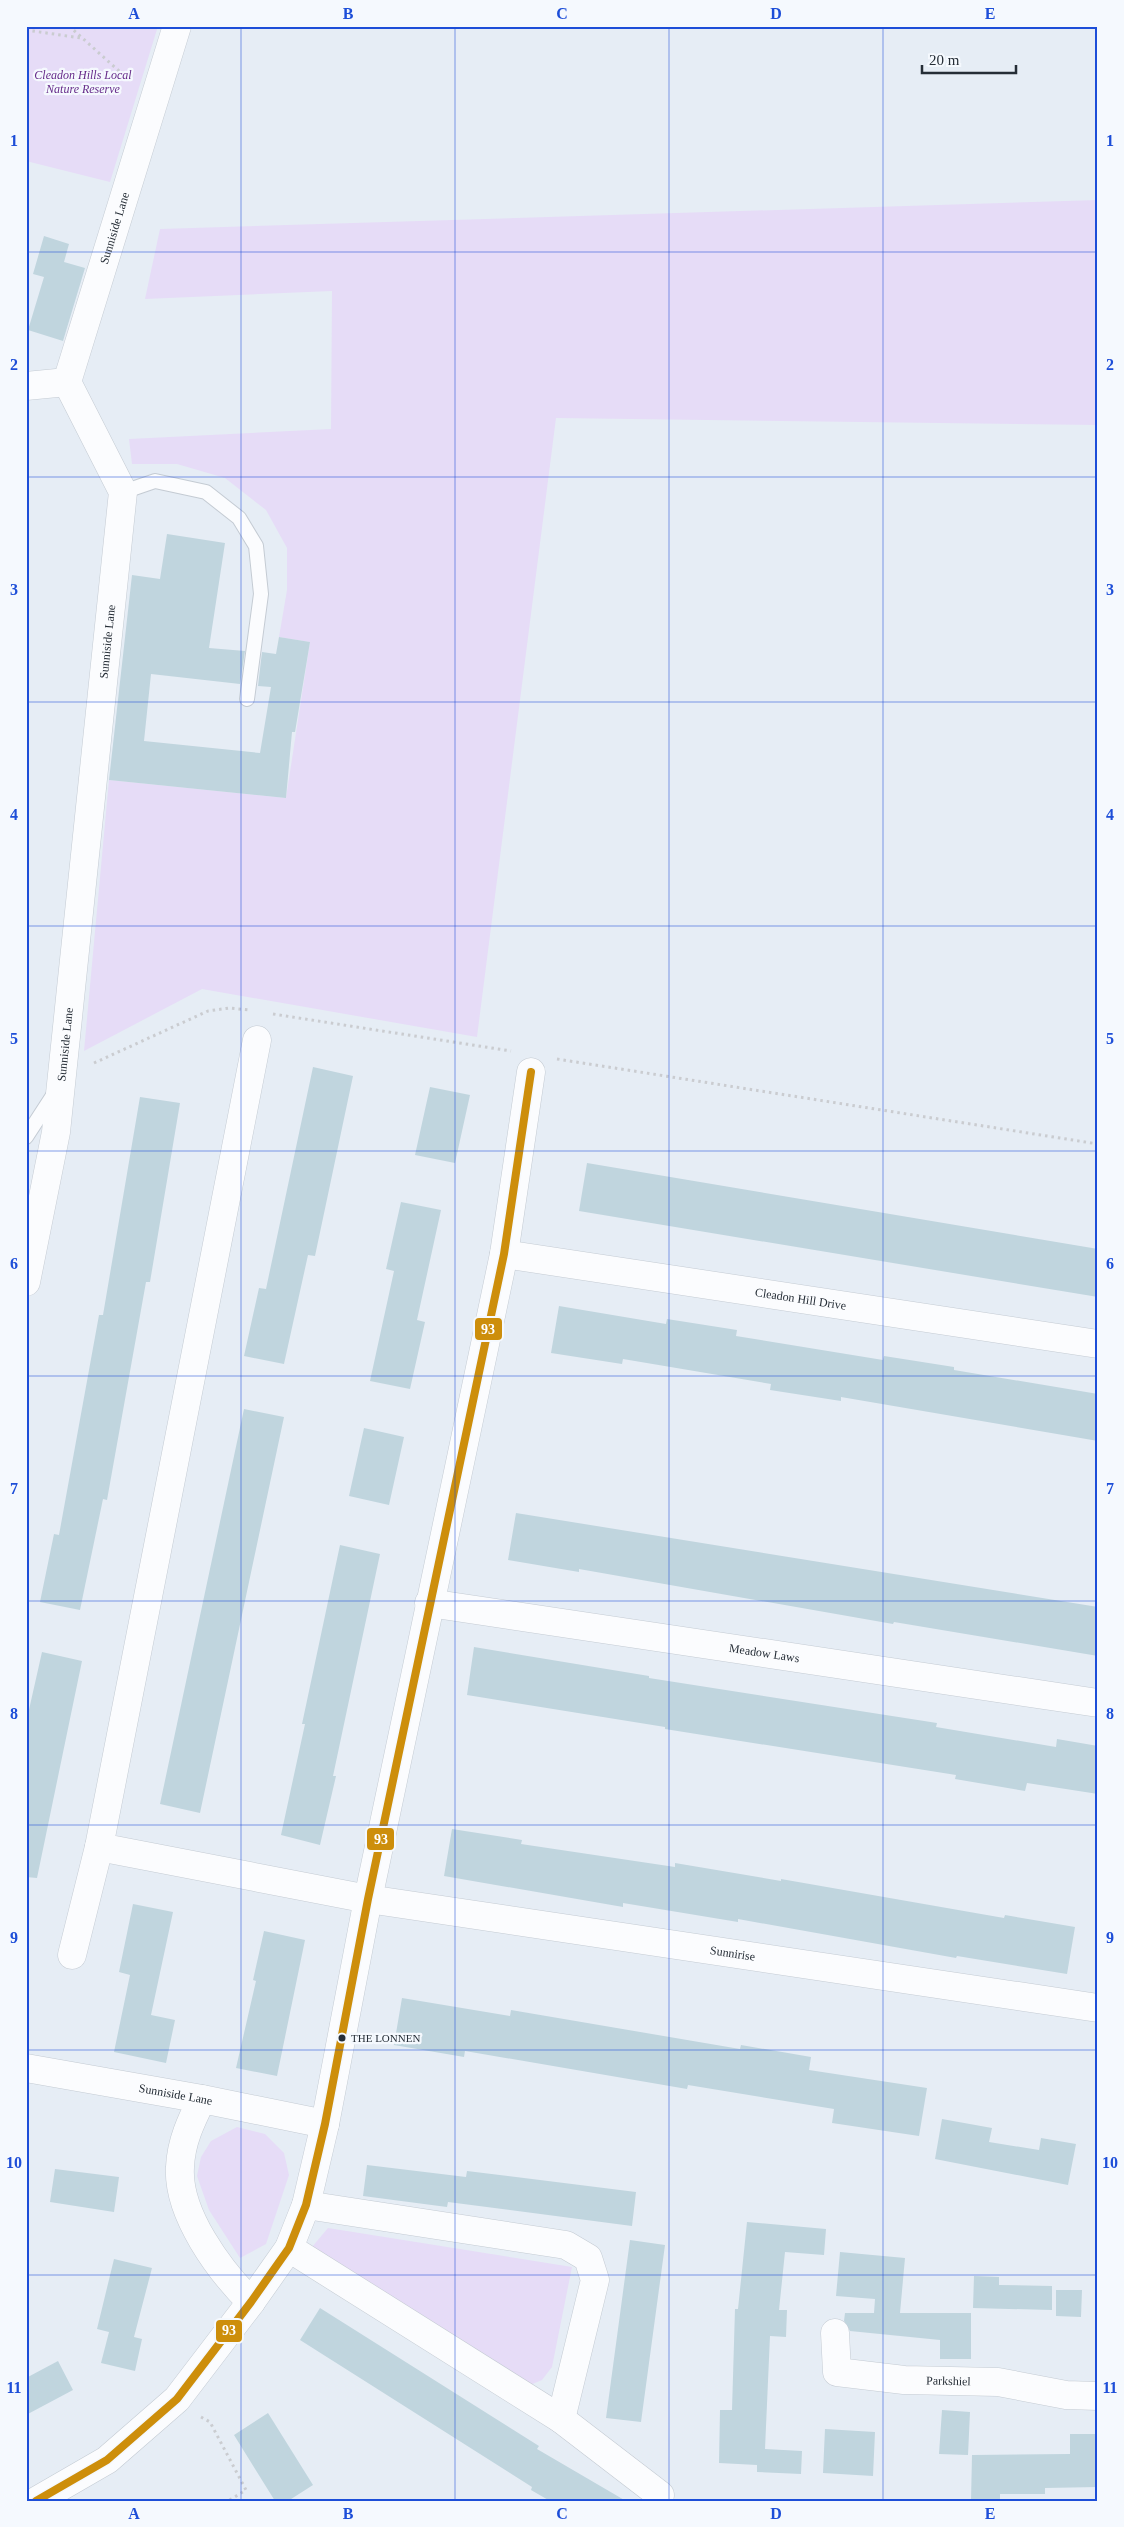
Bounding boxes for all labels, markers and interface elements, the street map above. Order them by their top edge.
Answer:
text: A [128,5,140,22]
text: B [343,5,354,22]
text: C [556,5,568,22]
text: D [770,5,782,22]
text: E [985,5,995,22]
scale bar [922,42,1015,74]
text: 20 m [929,52,960,68]
park label: Cleadon Hills Local Nature Reserve [34,68,132,96]
text: 1 [10,132,18,149]
text: 1 [1106,132,1114,149]
street label: Sunniside Lane [97,190,132,266]
text: 2 [10,356,18,373]
text: 2 [1106,356,1114,373]
text: 3 [10,581,18,598]
text: 3 [1106,581,1114,598]
street label: Sunniside Lane [96,604,118,679]
text: 4 [10,806,18,823]
text: 4 [1106,806,1114,823]
street label: Sunniside Lane [54,1007,76,1082]
text: 5 [10,1030,18,1047]
text: 5 [1106,1030,1114,1047]
text: 6 [10,1255,18,1272]
text: 6 [1106,1255,1114,1272]
street label: Cleadon Hill Drive [754,1285,847,1313]
line badge: 93 [474,1317,503,1341]
text: 93 [481,1322,495,1337]
text: 7 [10,1480,18,1497]
text: 7 [1106,1480,1114,1497]
street label: Meadow Laws [728,1641,801,1665]
text: 8 [10,1705,18,1722]
text: 8 [1106,1705,1114,1722]
line badge: 93 [366,1827,395,1851]
text: 93 [374,1832,388,1847]
text: 9 [10,1929,18,1946]
text: 9 [1106,1929,1114,1946]
street label: Sunnirise [709,1943,756,1964]
place label: THE LONNEN [351,2032,420,2044]
marker: THE LONNEN [337,2033,347,2043]
street label: Sunniside Lane [138,2081,214,2108]
text: 10 [6,2154,22,2171]
text: 10 [1102,2154,1118,2171]
line badge: 93 [215,2319,243,2343]
text: 93 [222,2323,236,2338]
street label: Parkshiel [926,2373,972,2388]
text: 11 [6,2379,22,2396]
text: 11 [1102,2379,1118,2396]
text: A [128,2505,140,2522]
text: B [343,2505,354,2522]
text: C [556,2505,568,2522]
text: D [770,2505,782,2522]
text: E [985,2505,995,2522]

